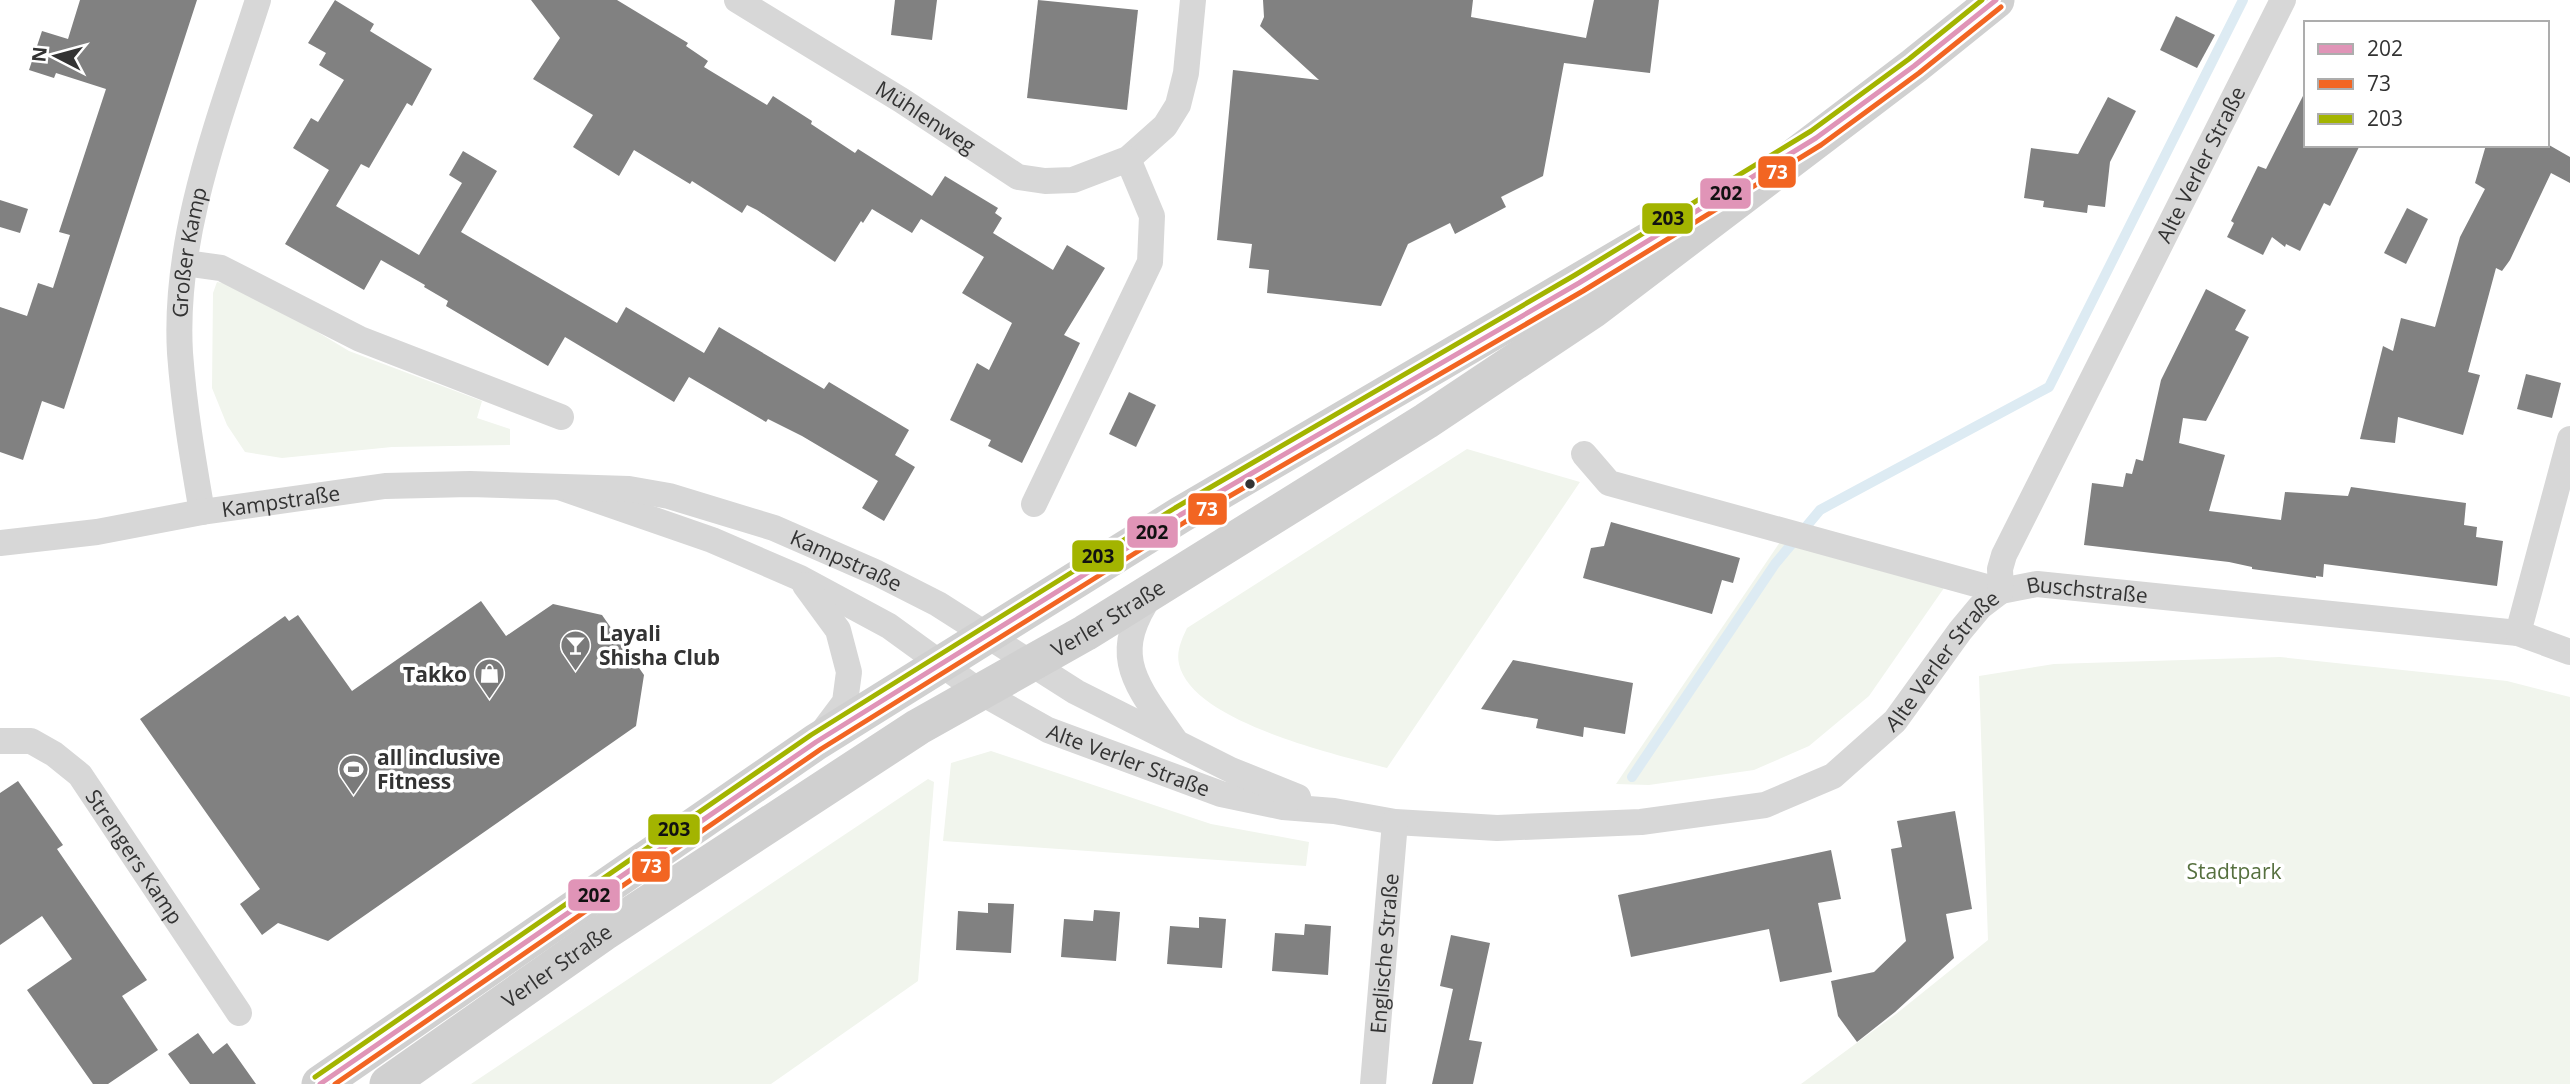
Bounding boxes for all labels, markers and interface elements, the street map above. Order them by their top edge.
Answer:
north arrow [21,21,91,91]
legend [2304,21,2549,147]
text: 202 [2367,34,2403,62]
text: N [25,45,53,63]
text: 73 [2367,69,2391,97]
street label: Mühlenweg [871,74,981,160]
street label: Alte Verler Straße [2149,81,2252,247]
text: 203 [2367,104,2403,132]
line badge: 73 [1757,155,1797,189]
text: 73 [1766,159,1788,185]
line badge: 202 [1699,177,1752,210]
text: 202 [1710,180,1742,206]
street label: Großer Kamp [165,184,213,318]
line badge: 203 [1641,202,1694,235]
text: 203 [1652,205,1684,231]
unlabelled marker [1243,477,1257,491]
street label: Kampstraße [220,479,342,523]
line badge: 73 [1187,492,1228,526]
text: 73 [1196,496,1218,522]
line badge: 202 [1126,515,1179,549]
text: 202 [1136,519,1168,545]
street label: Kampstraße [786,523,907,597]
line badge: 203 [1071,539,1125,573]
text: 203 [1082,543,1114,569]
street label: Buschstraße [2024,570,2149,609]
street label: Verler Straße [1046,573,1170,663]
street label: Alte Verler Straße [1879,584,2005,737]
place label: Layali Shisha Club [599,619,720,671]
bar icon: Layali Shisha Club [559,628,593,672]
shop icon: Takko [473,657,507,701]
place label: Takko [403,660,467,688]
street label: Alte Verler Straße [1043,717,1214,803]
place label: all inclusive Fitness [377,743,500,795]
sports icon: all inclusive Fitness [337,752,371,796]
street label: Strengers Kamp [79,784,190,929]
line badge: 203 [647,813,701,846]
text: 203 [658,816,690,842]
line badge: 73 [631,850,671,883]
text: 73 [640,853,662,879]
park label: Stadtpark [2186,857,2282,885]
street label: Englische Straße [1363,872,1405,1035]
line badge: 202 [567,878,621,912]
text: 202 [578,882,610,908]
street label: Verler Straße [496,917,617,1014]

